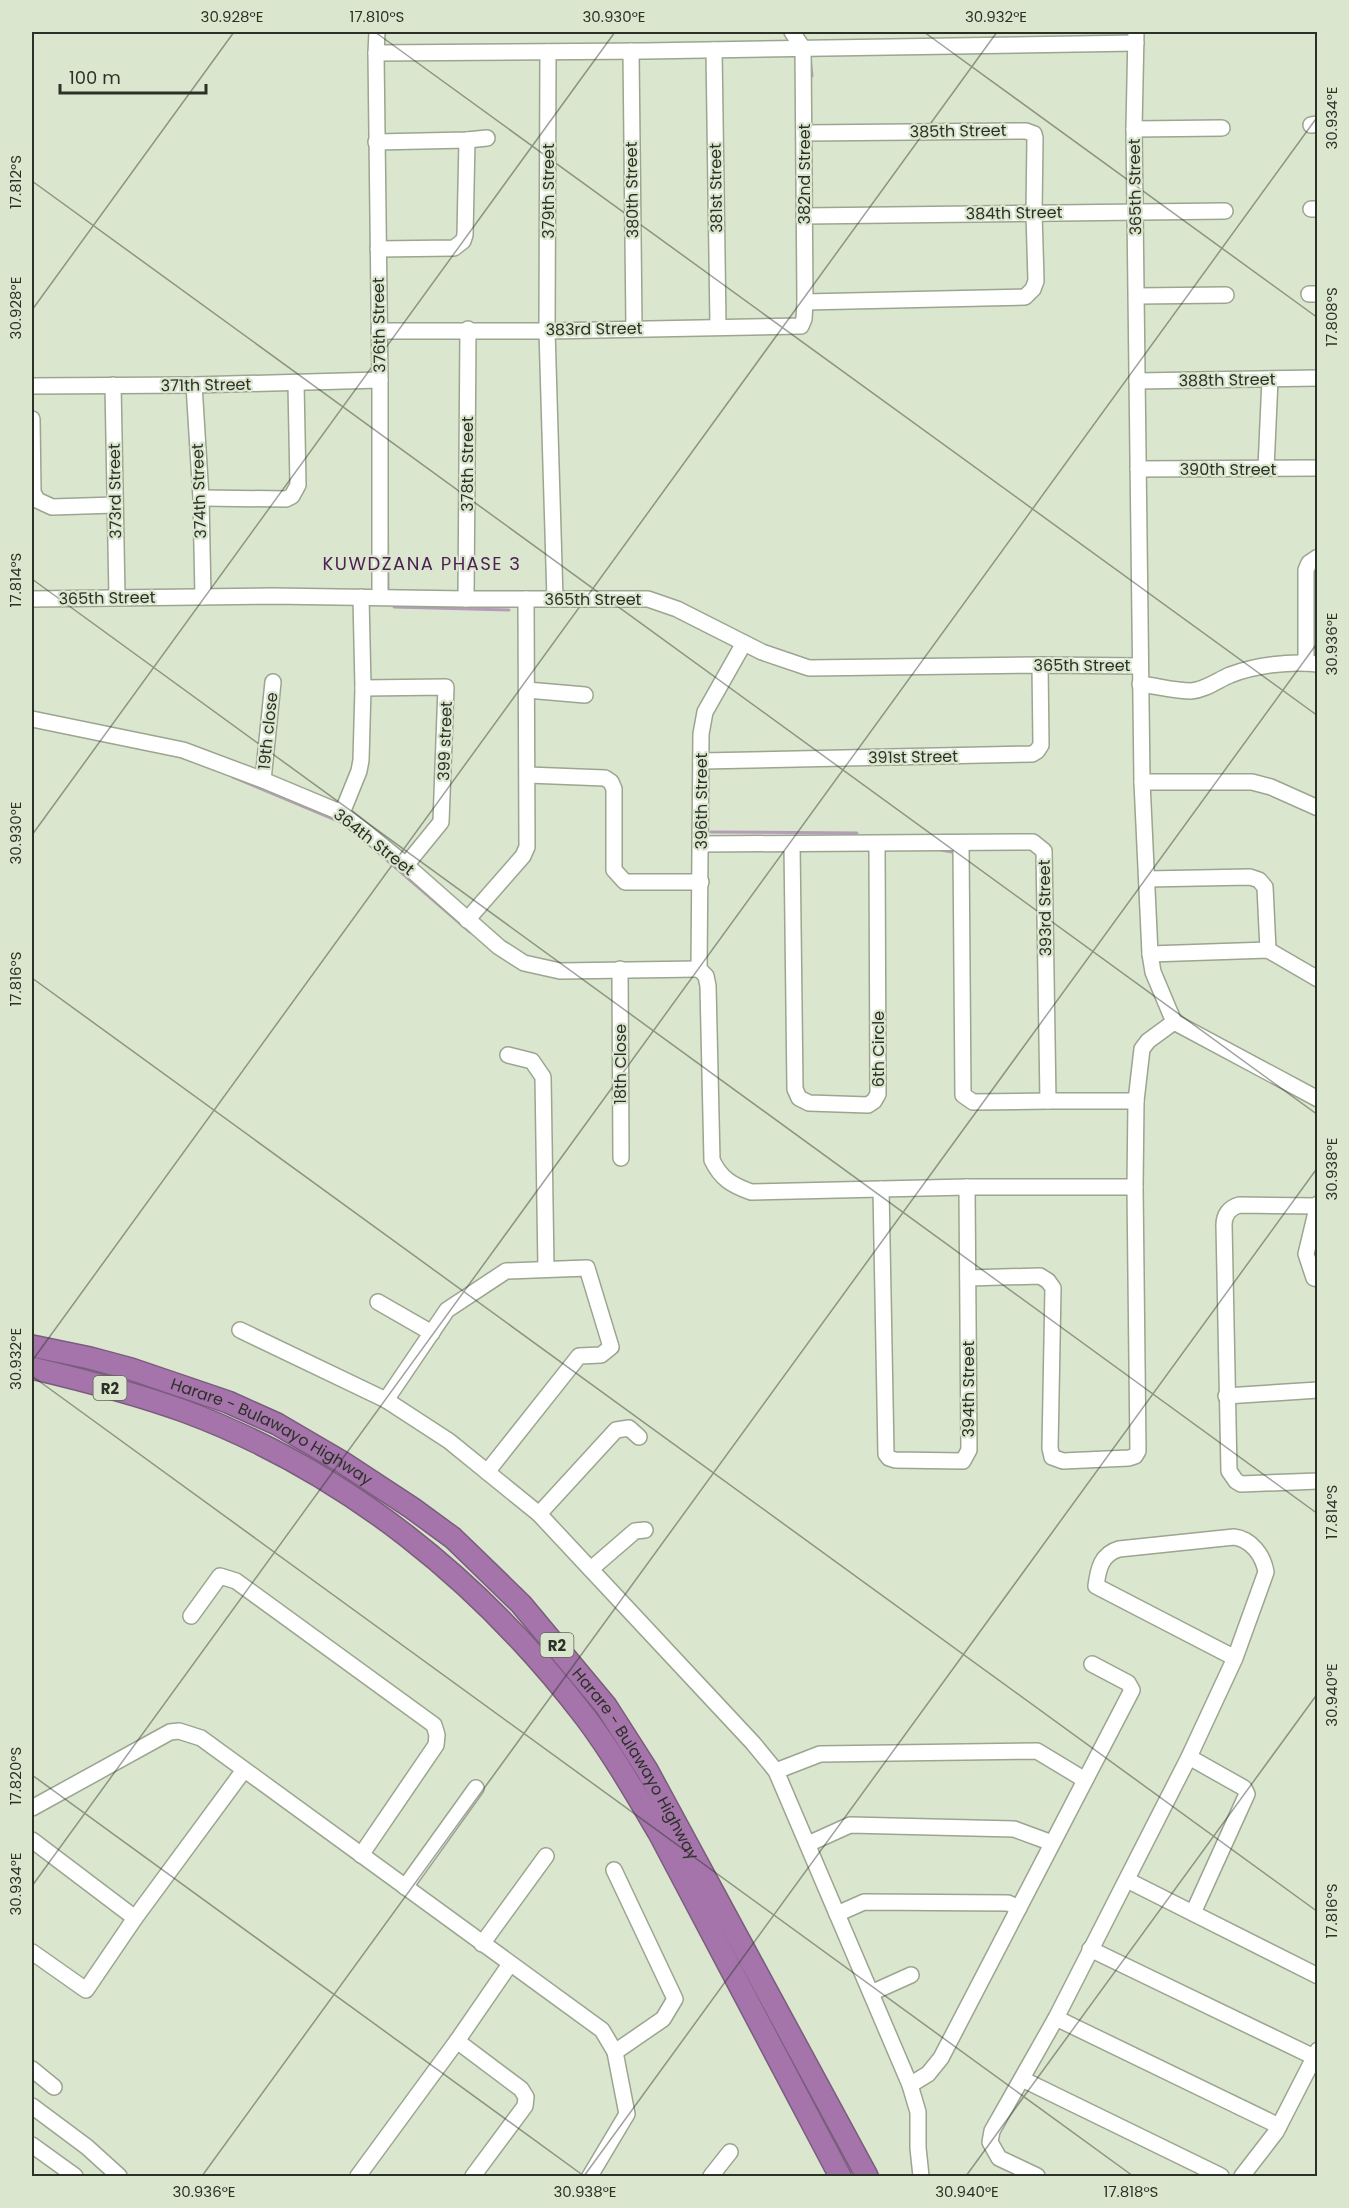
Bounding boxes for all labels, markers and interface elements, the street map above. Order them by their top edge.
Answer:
text: 30.928°E [201,6,263,27]
text: 17.810°S [350,6,404,27]
text: 30.930°E [583,6,645,27]
text: 30.932°E [965,6,1027,27]
scale bar [60,57,206,95]
text: 100 m [69,65,121,90]
text: 30.934°E [1321,87,1342,149]
street label: 385th Street [909,119,1007,143]
street label: 382nd Street [793,123,816,224]
street label: 365th Street [1123,138,1147,236]
street label: 380th Street [620,141,644,239]
street label: 379th Street [537,143,560,239]
street label: 381st Street [704,143,728,233]
text: 17.812°S [5,155,26,209]
street label: 384th Street [965,201,1063,225]
text: 30.928°E [5,277,26,339]
street label: 376th Street [367,277,391,373]
text: 17.808°S [1321,287,1342,347]
street label: 383rd Street [545,317,643,341]
street label: 388th Street [1178,368,1276,392]
street label: 371th Street [161,373,252,397]
street label: 378th Street [456,416,479,512]
street label: 373rd Street [103,443,127,539]
street label: 374th Street [186,443,212,539]
street label: 390th Street [1180,458,1277,481]
district label: KUWDZANA PHASE 3 [323,551,521,576]
text: 17.814°S [5,553,26,607]
street label: 365th Street [58,586,156,610]
street label: 365th Street [545,588,642,611]
text: 30.936°E [1321,612,1342,676]
street label: 365th Street [1034,654,1131,677]
street label: 19th close [253,691,284,771]
street label: 399 street [432,701,458,781]
street label: 391st Street [868,745,958,769]
street label: 396th Street [690,752,713,849]
text: 30.930°E [5,802,26,864]
street label: 364th Street [329,803,419,881]
street label: 393rd Street [1033,859,1057,957]
text: 17.816°S [5,952,26,1006]
street label: 6th Circle [867,1011,890,1087]
street label: 18th Close [609,1024,632,1104]
text: 30.938°E [1321,1137,1342,1201]
text: 30.932°E [5,1328,26,1390]
street label: 394th Street [957,1340,980,1437]
street label: Harare - Bulawayo Highway [168,1372,377,1491]
road number: R2 [94,1376,126,1400]
text: 17.814°S [1321,1485,1342,1539]
road number: R2 [540,1633,574,1657]
street label: Harare - Bulawayo Highway [567,1663,705,1864]
text: 30.940°E [1321,1663,1342,1727]
text: 17.820°S [5,1747,26,1805]
text: 30.934°E [5,1853,26,1915]
text: 17.816°S [1321,1884,1342,1938]
text: 30.936°E [172,2181,236,2202]
text: 30.938°E [553,2181,617,2202]
text: 30.940°E [935,2181,999,2202]
text: 17.818°S [1104,2181,1158,2202]

